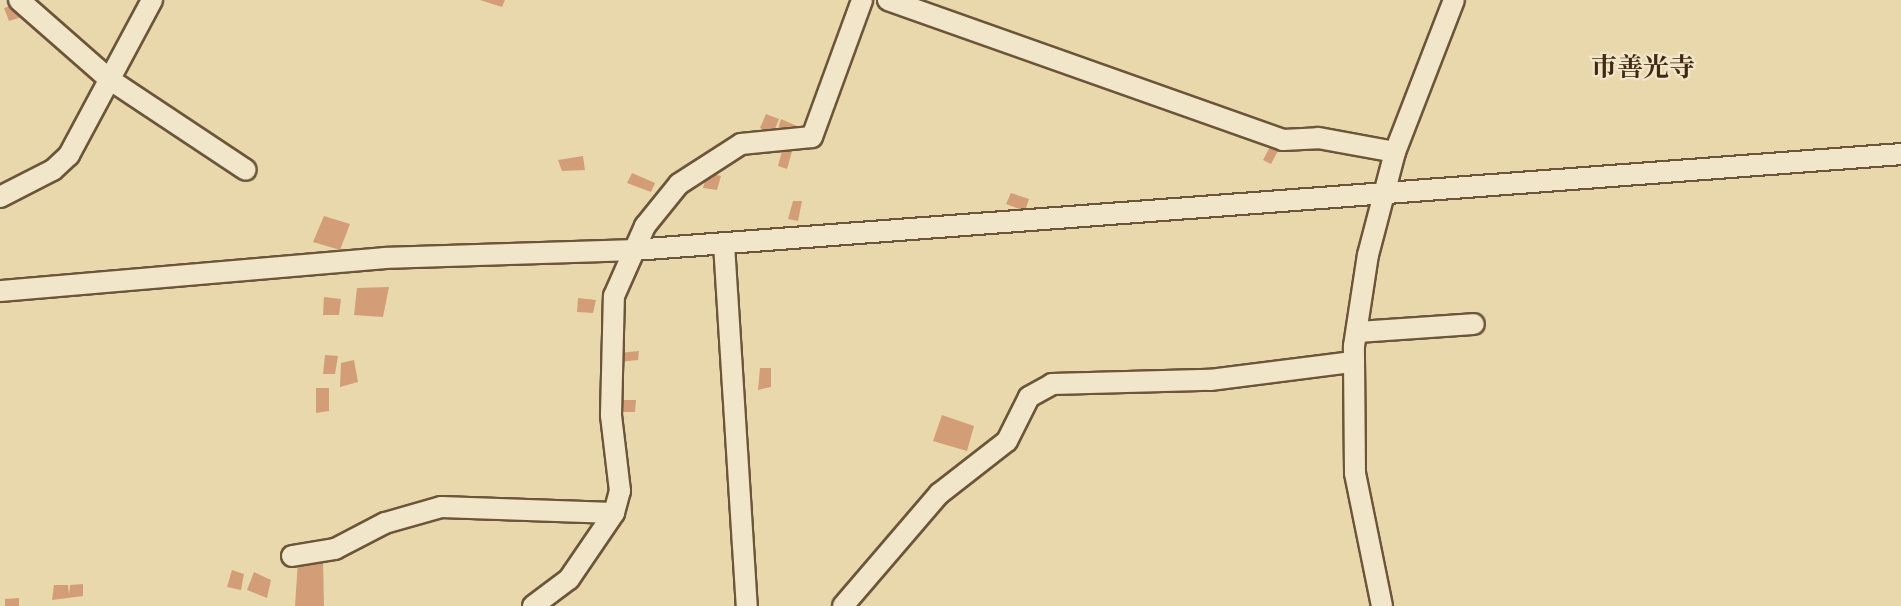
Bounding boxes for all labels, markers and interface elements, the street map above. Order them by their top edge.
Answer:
district label: 市善光寺 [1591,52,1695,84]

